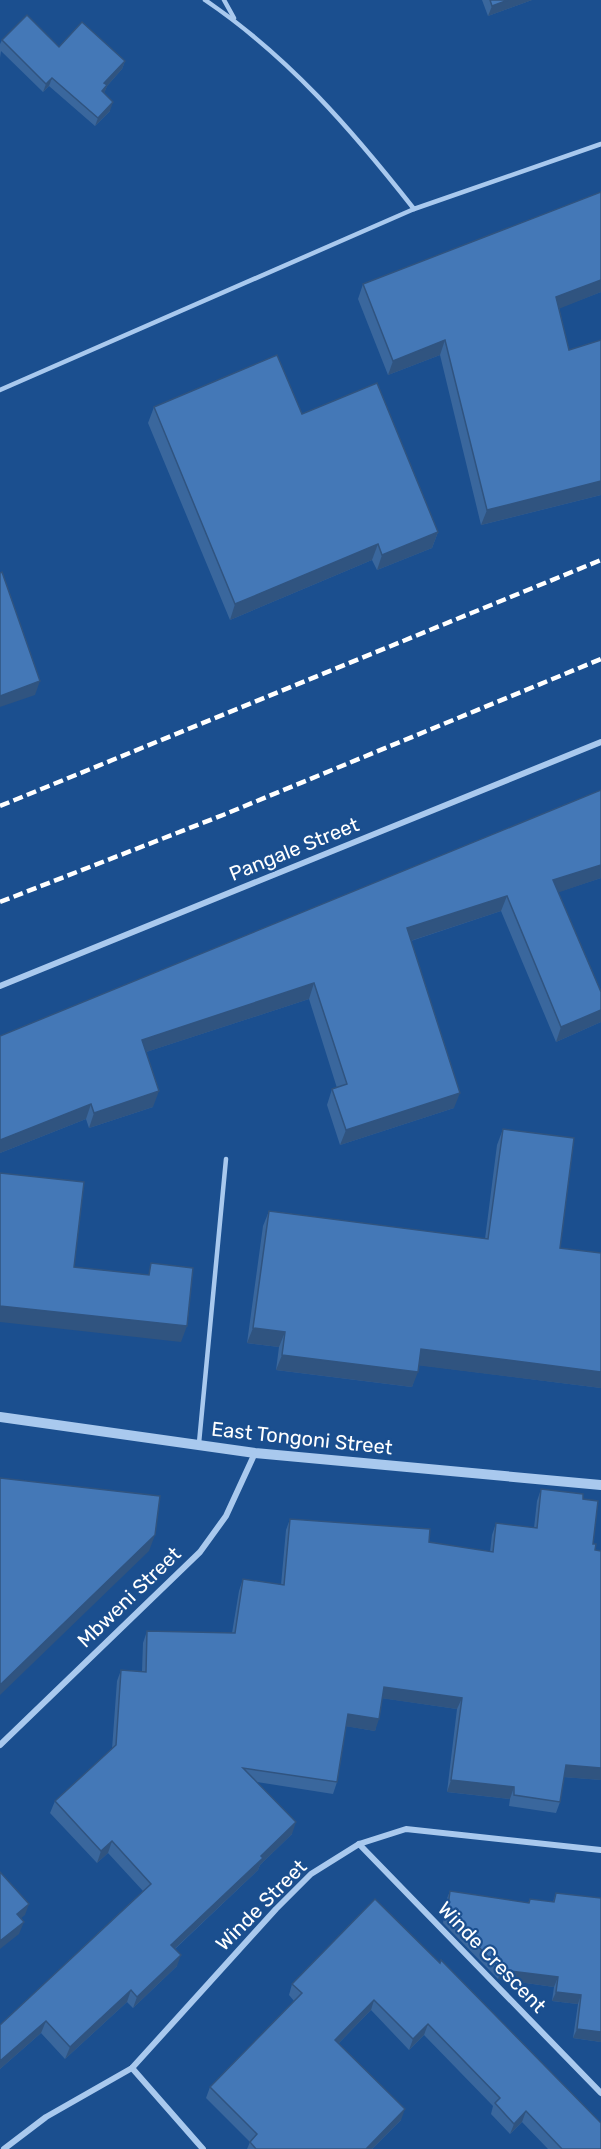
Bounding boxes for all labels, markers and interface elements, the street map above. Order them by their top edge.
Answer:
street label: Pangale Street [226,812,362,886]
street label: East Tongoni Street [210,1417,394,1459]
street label: Mbweni Street [72,1542,186,1652]
street label: Winde Street [211,1854,312,1955]
street label: Winde Crescent [433,1896,551,2018]

